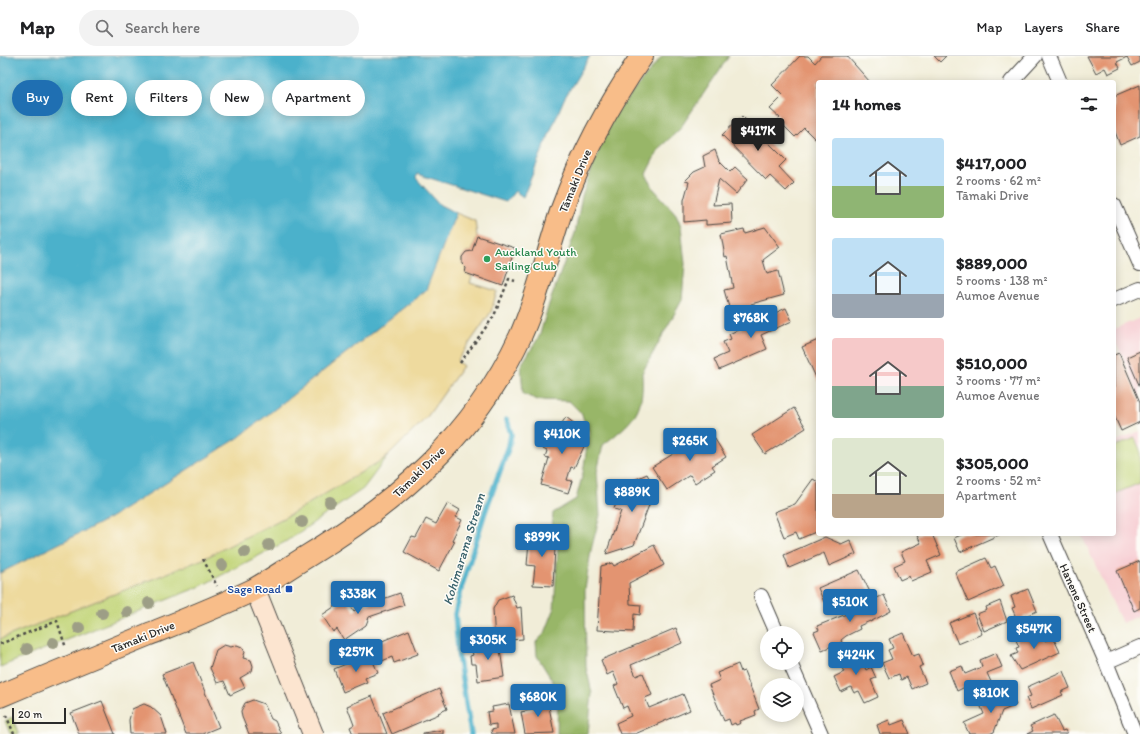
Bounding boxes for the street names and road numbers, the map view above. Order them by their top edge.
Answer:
street label: Tāmaki Drive [556,147,594,215]
street label: Tāmaki Drive [390,443,448,500]
street label: Hanene Street [1057,561,1100,635]
street label: Tāmaki Drive [109,618,177,656]

